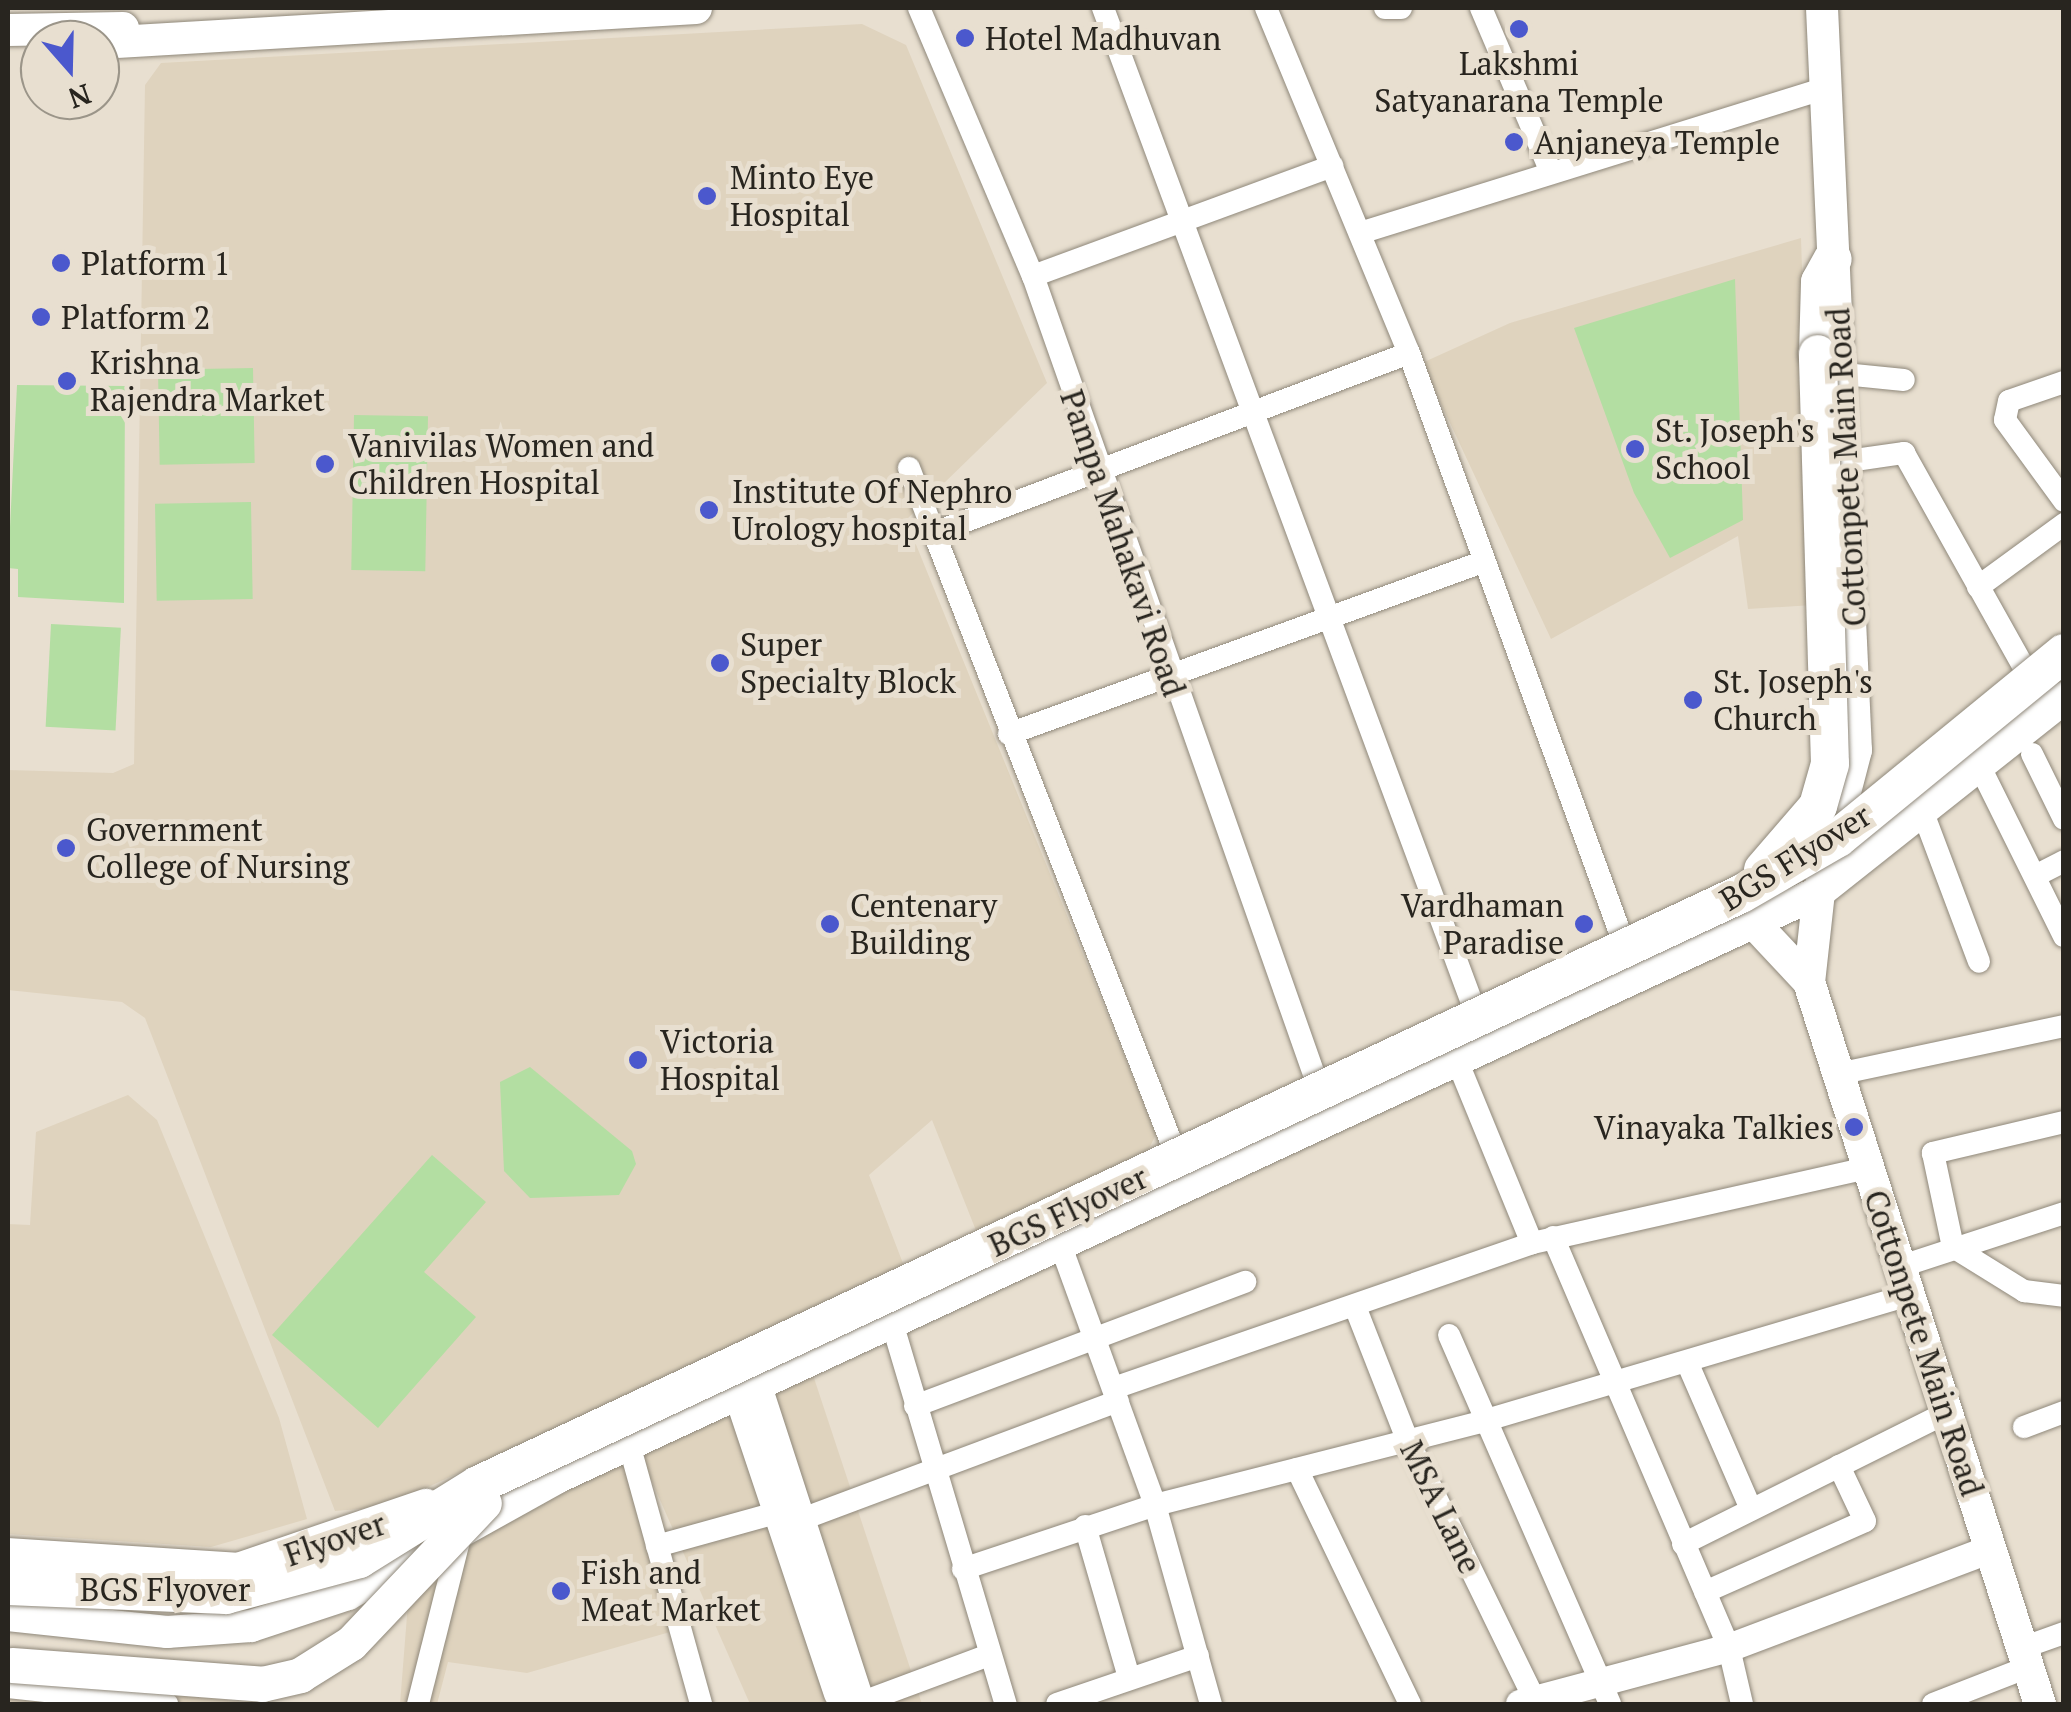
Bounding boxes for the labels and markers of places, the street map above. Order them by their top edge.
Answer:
marker: Lakshmi Satyanarana Temple [1508,18,1530,40]
place label: Hotel Madhuvan [985,19,1221,57]
marker: Hotel Madhuvan [954,27,976,49]
place label: Lakshmi Satyanarana Temple [1374,45,1664,120]
place label: Anjaneya Temple [1534,123,1780,161]
marker: Anjaneya Temple [1503,131,1525,153]
place label: Minto Eye Hospital [730,159,874,234]
marker: Minto Eye Hospital [694,183,720,209]
place label: Platform 1 [81,244,231,282]
marker: Platform 1 [50,252,72,274]
place label: Platform 2 [61,298,211,336]
marker: Platform 2 [30,306,52,328]
place label: Krishna Rajendra Market [90,344,325,419]
marker: Krishna Rajendra Market [54,368,80,394]
place label: St. Joseph's School [1655,412,1816,487]
place label: Vanivilas Women and Children Hospital [348,427,654,502]
marker: St. Joseph's School [1624,438,1646,460]
marker: Vanivilas Women and Children Hospital [312,451,338,477]
place label: Institute Of Nephro Urology hospital [732,473,1012,548]
marker: Institute Of Nephro Urology hospital [696,497,722,523]
place label: Super Specialty Block [740,626,956,701]
marker: Super Specialty Block [709,652,731,674]
place label: St. Joseph's Church [1713,663,1874,738]
marker: St. Joseph's Church [1682,689,1704,711]
place label: Government College of Nursing [86,811,349,886]
marker: Government College of Nursing [55,837,77,859]
place label: Centenary Building [850,887,997,962]
place label: Vardhaman Paradise [1401,887,1564,962]
marker: Centenary Building [819,913,841,935]
marker: Vardhaman Paradise [1573,913,1595,935]
place label: Victoria Hospital [660,1023,780,1098]
marker: Victoria Hospital [625,1047,651,1073]
place label: Vinayaka Talkies [1594,1108,1834,1146]
marker: Vinayaka Talkies [1843,1116,1865,1138]
place label: Fish and Meat Market [581,1554,761,1629]
marker: Fish and Meat Market [550,1580,572,1602]

